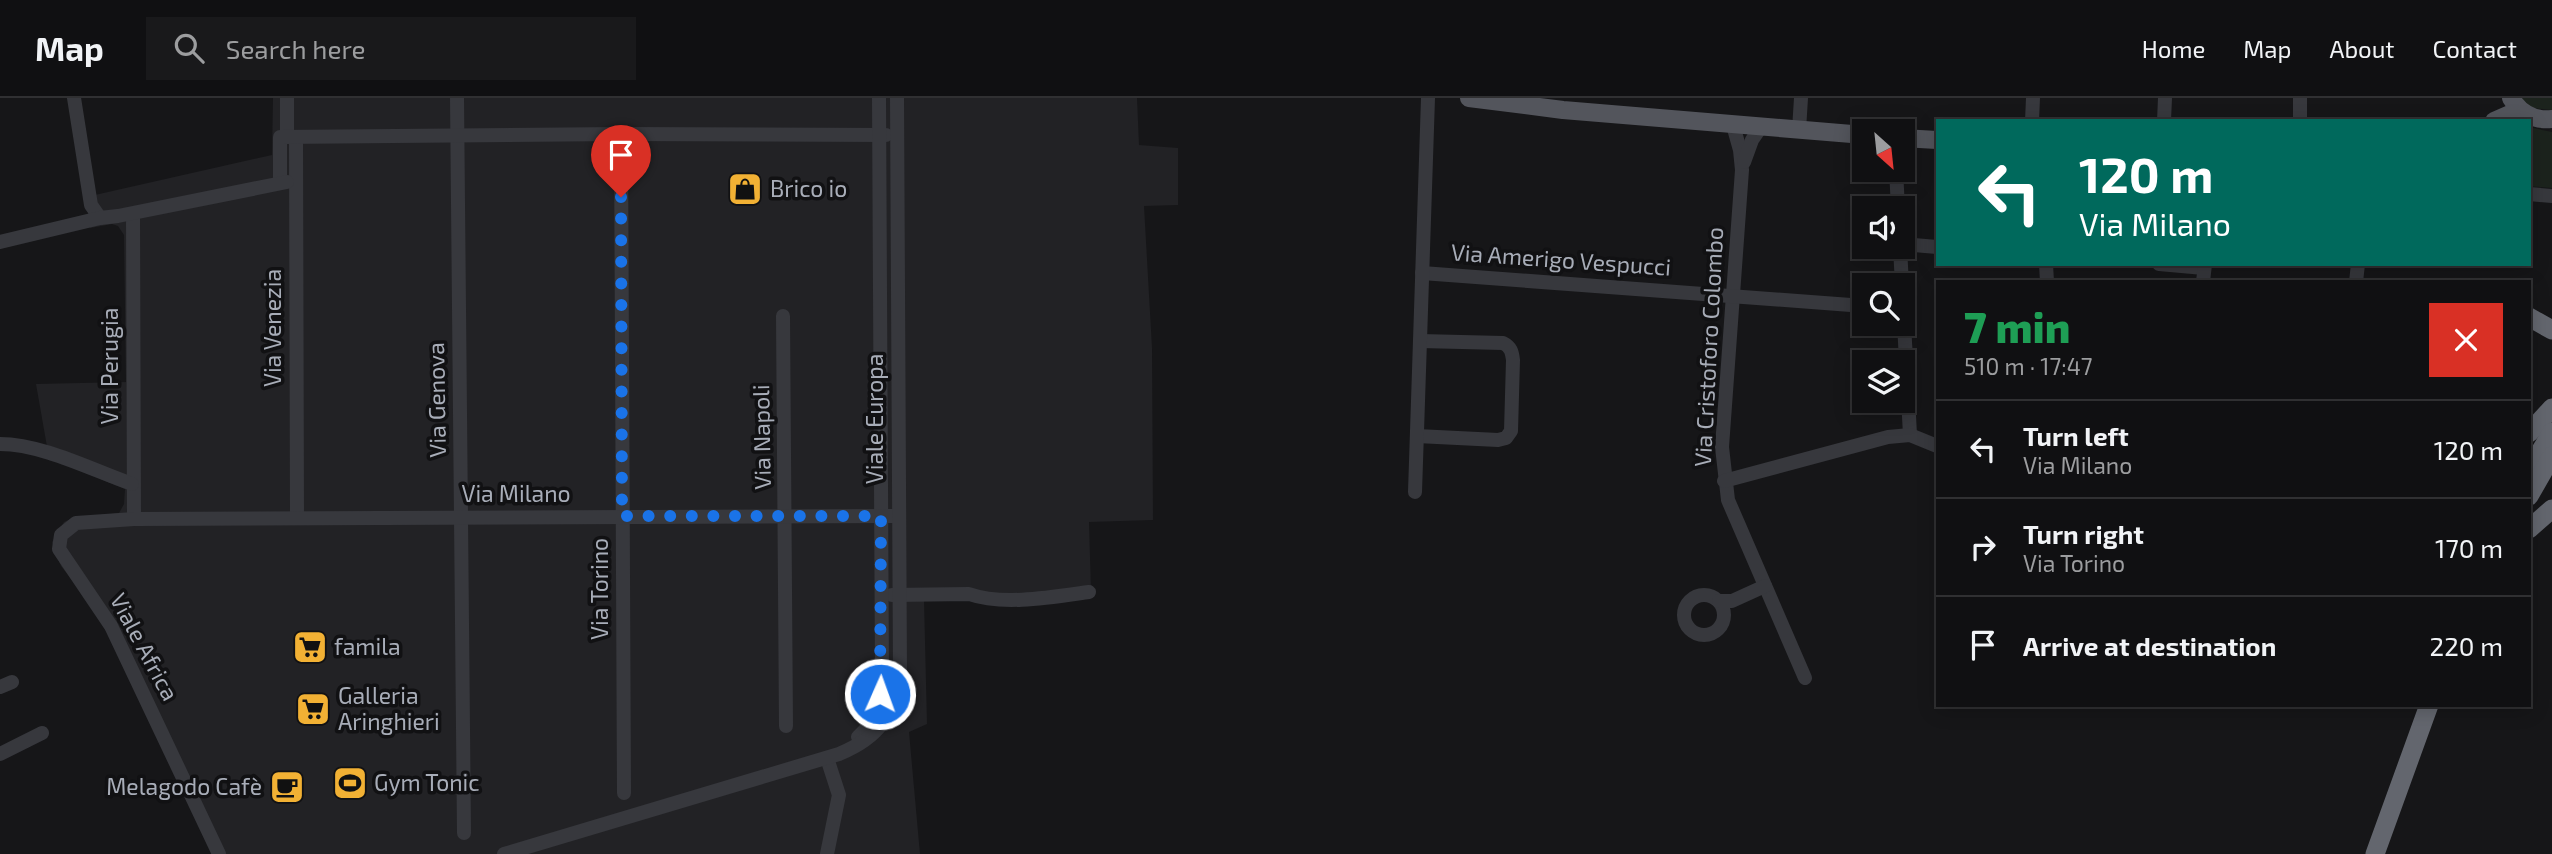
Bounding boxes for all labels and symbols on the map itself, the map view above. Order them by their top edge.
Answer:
north arrow [1852,119,1914,182]
pin [591,125,651,197]
shop icon: Brico io [726,170,764,208]
place label: Brico io [770,174,847,202]
street label: Via Cristoforo Colombo [1688,226,1728,468]
street label: Via Amerigo Vespucci [1450,237,1672,281]
street label: Via Venezia [258,269,286,387]
street label: Via Perugia [95,308,123,424]
street label: Via Genova [421,342,451,458]
street label: Viale Europa [860,354,888,484]
street label: Via Napoli [746,384,776,490]
street label: Via Milano [461,479,571,507]
street label: Via Torino [585,538,613,640]
street label: Viale Africa [105,588,185,705]
supermarket icon: famila [291,628,329,666]
place label: famila [334,632,401,660]
position arrow [843,657,917,731]
place label: Galleria Aringhieri [338,681,440,735]
supermarket icon: Galleria Aringhieri [294,690,332,728]
sports icon: Gym Tonic [331,764,369,802]
cafe icon: Melagodo Cafè [268,768,306,806]
place label: Gym Tonic [374,768,480,796]
place label: Melagodo Cafè [106,772,262,800]

